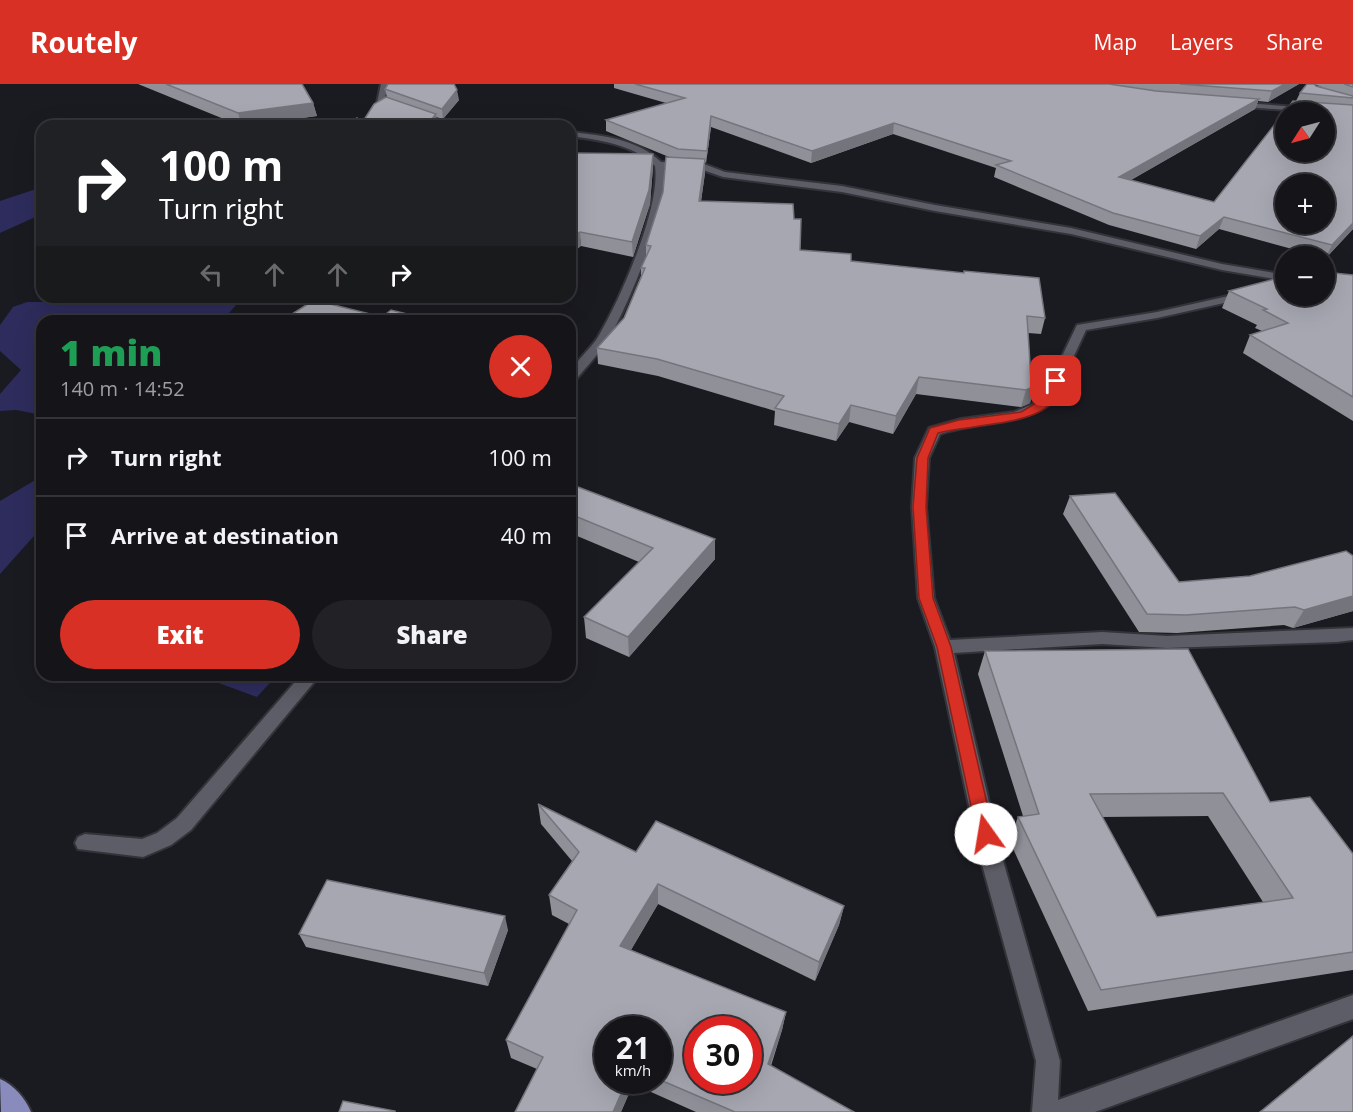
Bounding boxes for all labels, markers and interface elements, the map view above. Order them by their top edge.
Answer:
text: Routely [30,23,137,61]
text: Map [1094,28,1137,56]
text: Layers [1170,28,1234,56]
text: Share [1267,28,1323,56]
north arrow [1275,102,1335,162]
map controls [1275,102,1335,306]
text: 100 m [159,136,283,193]
icon: right [60,144,138,222]
button: + [1275,174,1335,234]
text: Turn right [159,190,284,227]
button: − [1275,246,1335,306]
icon: left [195,258,228,291]
icon: ahead [258,258,291,291]
icon: ahead [321,258,354,291]
icon: right [384,258,417,291]
text: 1 min [60,328,162,377]
button: close [489,335,552,398]
pin [1030,355,1081,406]
icon: arrive [1039,364,1072,397]
text: 140 m · 14:52 [60,375,185,402]
icon: right [60,441,93,474]
text: Turn right [111,442,222,472]
text: 100 m [488,442,552,472]
icon: arrive [60,519,93,552]
text: Arrive at destination [111,520,339,550]
text: 40 m [501,520,552,550]
button: Exit [60,600,300,669]
button: Share [312,600,552,669]
position arrow [954,802,1018,866]
speed limit sign: 30 [684,1016,762,1094]
text: 21 [616,1027,650,1068]
text: km/h [615,1060,651,1080]

